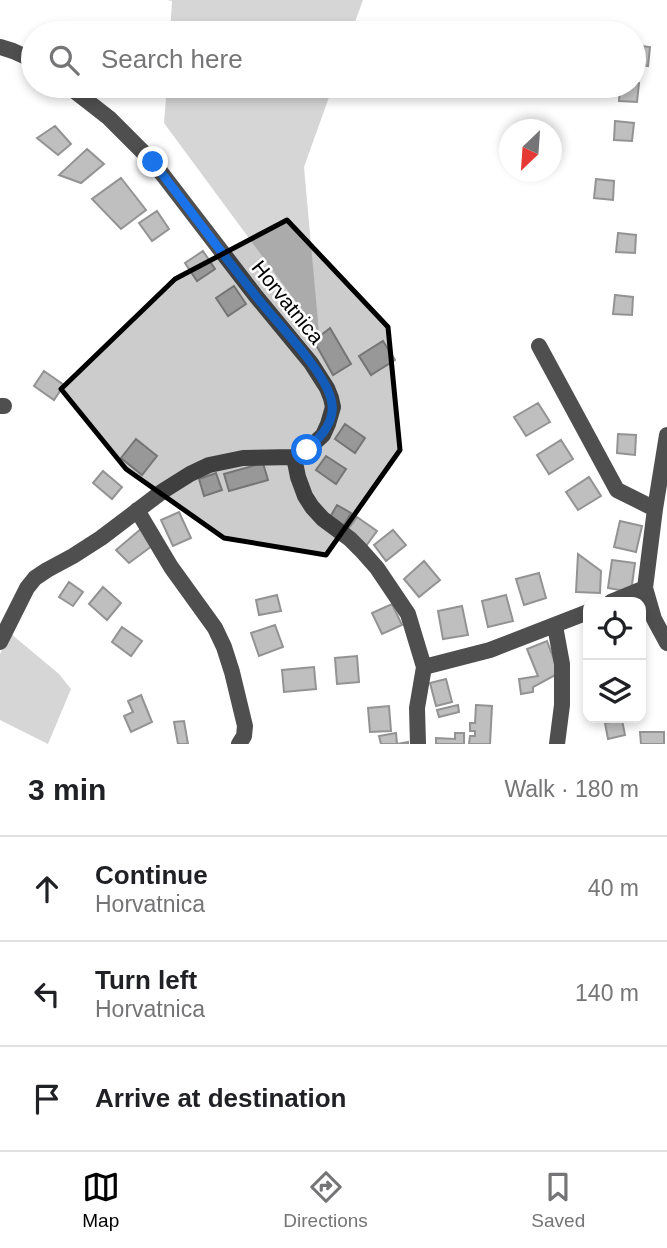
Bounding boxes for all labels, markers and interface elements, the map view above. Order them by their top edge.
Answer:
search box [21,21,646,98]
icon: search [45,41,83,79]
text: Search here [101,44,243,74]
north arrow [499,119,562,182]
route end [137,146,168,177]
street label: Horvatnica [247,256,329,348]
route start [291,434,322,465]
map controls [583,597,646,723]
button: locate [583,597,646,660]
button: layers [583,660,646,723]
text: 3 min [28,773,106,806]
text: Walk · 180 m [504,776,639,802]
text: Continue [95,860,208,890]
icon: ahead [28,870,66,908]
text: 40 m [588,875,639,901]
text: Horvatnica [95,891,205,917]
text: Turn left [95,965,197,995]
icon: left [28,975,66,1013]
text: 140 m [575,980,639,1006]
text: Horvatnica [95,996,205,1022]
icon: arrive [28,1080,66,1118]
text: Arrive at destination [95,1083,346,1113]
tab: Map [82,1168,120,1232]
tab: Directions [283,1168,368,1232]
tab: Saved [531,1168,585,1232]

